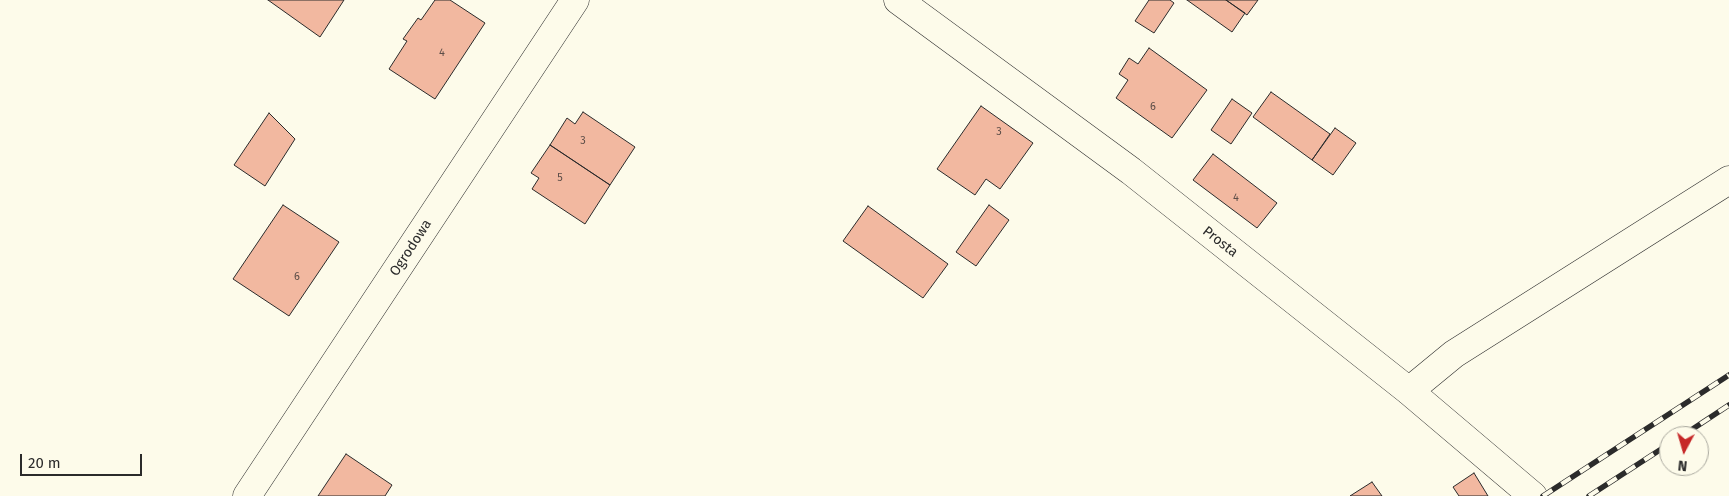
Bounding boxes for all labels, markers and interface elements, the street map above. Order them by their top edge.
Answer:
house number: 4 [439,46,445,60]
house number: 6 [1150,100,1156,114]
house number: 3 [996,125,1002,139]
house number: 3 [580,134,586,148]
house number: 5 [557,171,563,185]
house number: 4 [1233,191,1239,205]
street label: Ogrodowa [386,217,436,279]
street label: Prosta [1199,223,1241,261]
house number: 6 [294,270,300,284]
north arrow [1659,426,1709,476]
scale bar [22,444,145,476]
text: 20 m [28,454,61,472]
text: N [1677,456,1688,474]

